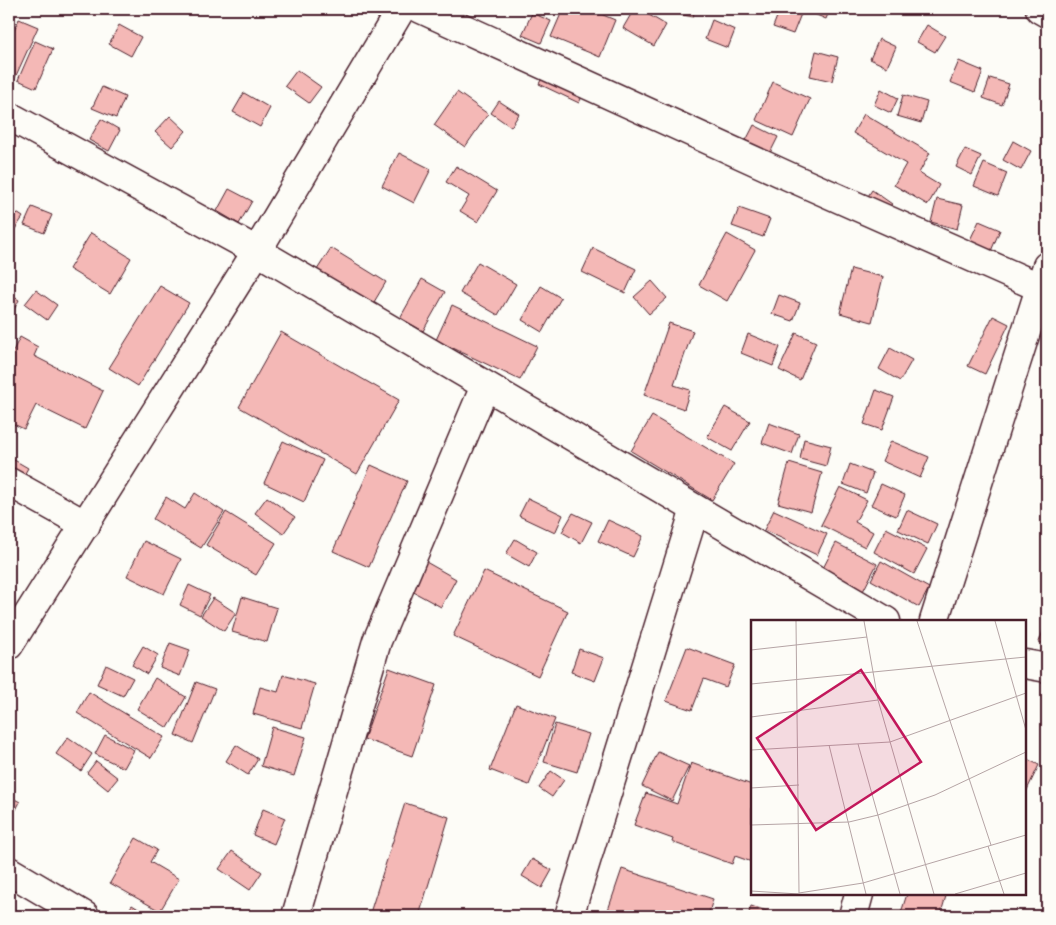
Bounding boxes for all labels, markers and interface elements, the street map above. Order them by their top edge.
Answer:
inset map [751,620,1026,895]

